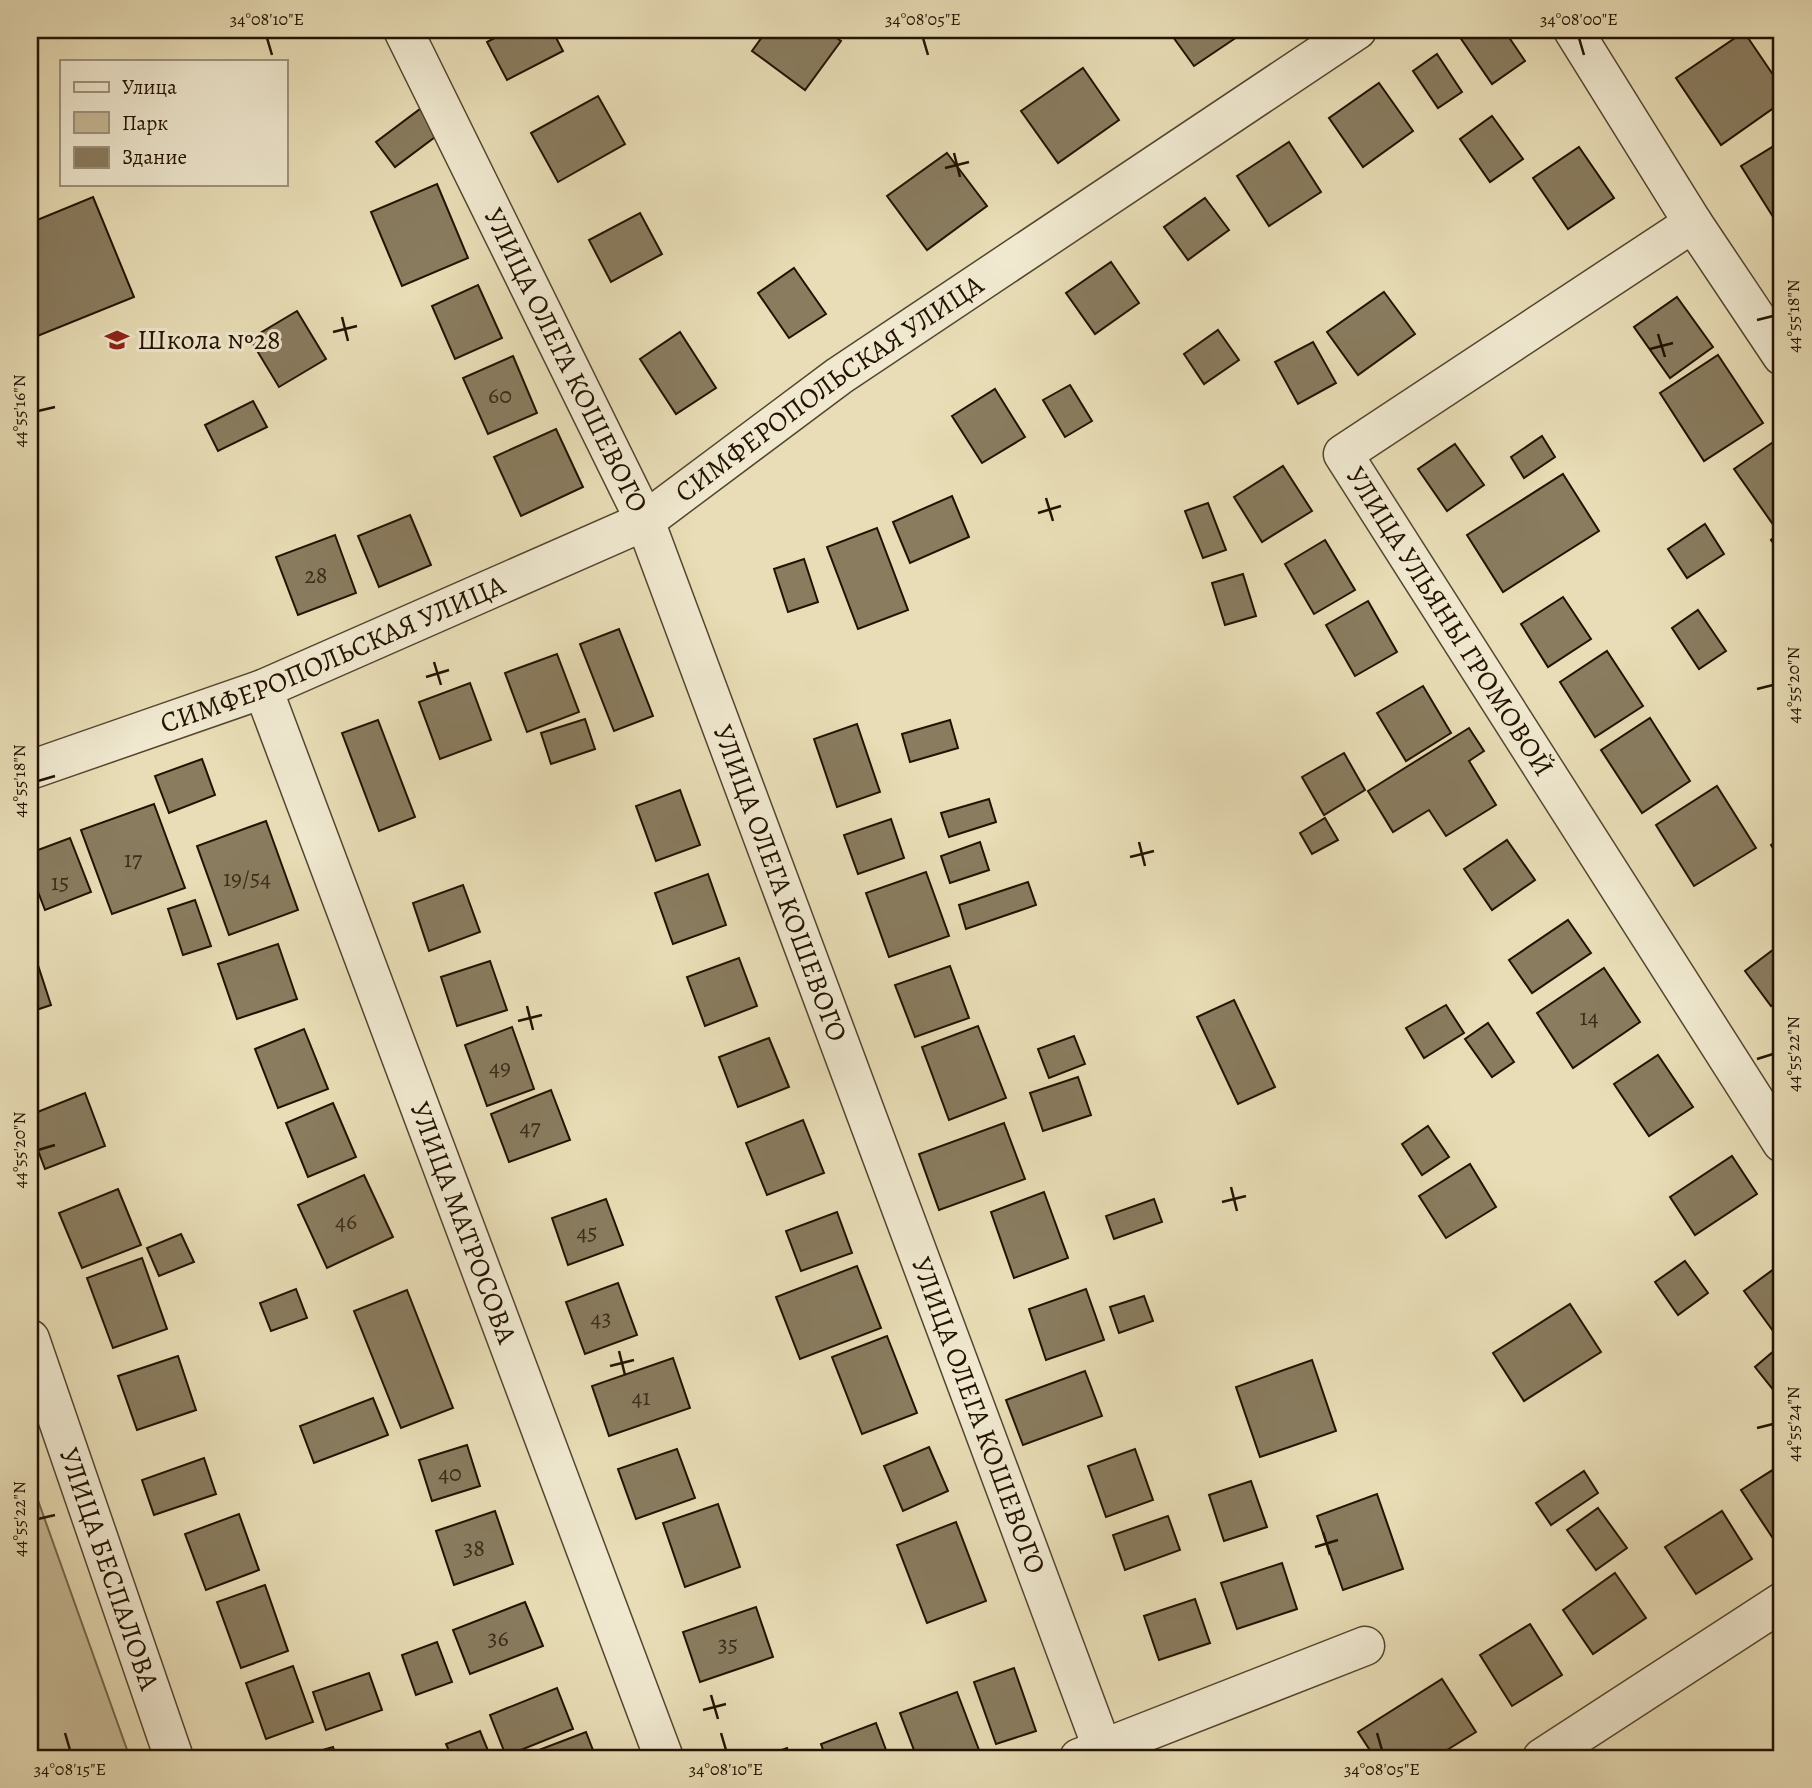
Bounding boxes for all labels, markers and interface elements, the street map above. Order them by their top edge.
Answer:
text: 34°08'10"E [230,7,304,31]
text: 34°08'05"E [885,7,961,31]
text: 34°08'00"E [1540,7,1618,31]
legend [60,60,287,186]
text: Улица [122,73,177,101]
text: Парк [122,109,168,137]
text: Здание [122,143,187,171]
street label: УЛИЦА ОЛЕГА КОШЕВОГО [475,201,657,519]
street label: СИМФЕРОПОЛЬСКАЯ УЛИЦА [667,265,991,511]
text: 44°55'18"N [1781,279,1805,353]
place label: Школа №28 [137,321,281,359]
school or university icon: Школа №28 [103,326,131,354]
text: 44°55'16"N [7,374,31,448]
house number: 60 [488,379,512,411]
street label: УЛИЦА УЛЬЯНЫ ГРОМОВОЙ [1337,459,1563,784]
house number: 28 [304,559,328,591]
street label: СИМФЕРОПОЛЬСКАЯ УЛИЦА [155,566,511,742]
text: 44°55'20"N [1781,647,1805,723]
street label: УЛИЦА ОЛЕГА КОШЕВОГО [704,719,856,1047]
text: 44°55'18"N [7,744,31,818]
house number: 17 [124,843,143,875]
house number: 19/54 [223,862,271,894]
house number: 15 [51,866,69,898]
house number: 14 [1579,1001,1599,1033]
text: 44°55'22"N [1781,1016,1805,1092]
house number: 49 [489,1051,511,1083]
street label: УЛИЦА МАТРОСОВА [401,1096,526,1350]
house number: 47 [520,1111,541,1143]
text: 44°55'20"N [7,1112,31,1188]
house number: 46 [335,1205,357,1237]
house number: 45 [576,1216,598,1248]
street label: УЛИЦА ОЛЕГА КОШЕВОГО [902,1252,1055,1579]
house number: 43 [591,1302,611,1334]
house number: 41 [631,1381,651,1413]
text: 44°55'24"N [1781,1386,1805,1462]
street label: УЛИЦА БЕСПАЛОВА [50,1443,168,1696]
house number: 40 [438,1457,462,1489]
text: 44°55'22"N [7,1481,31,1557]
house number: 38 [463,1532,485,1564]
house number: 36 [487,1622,509,1654]
house number: 35 [718,1628,738,1660]
text: 34°08'15"E [34,1757,106,1781]
text: 34°08'10"E [689,1757,763,1781]
text: 34°08'05"E [1344,1757,1420,1781]

